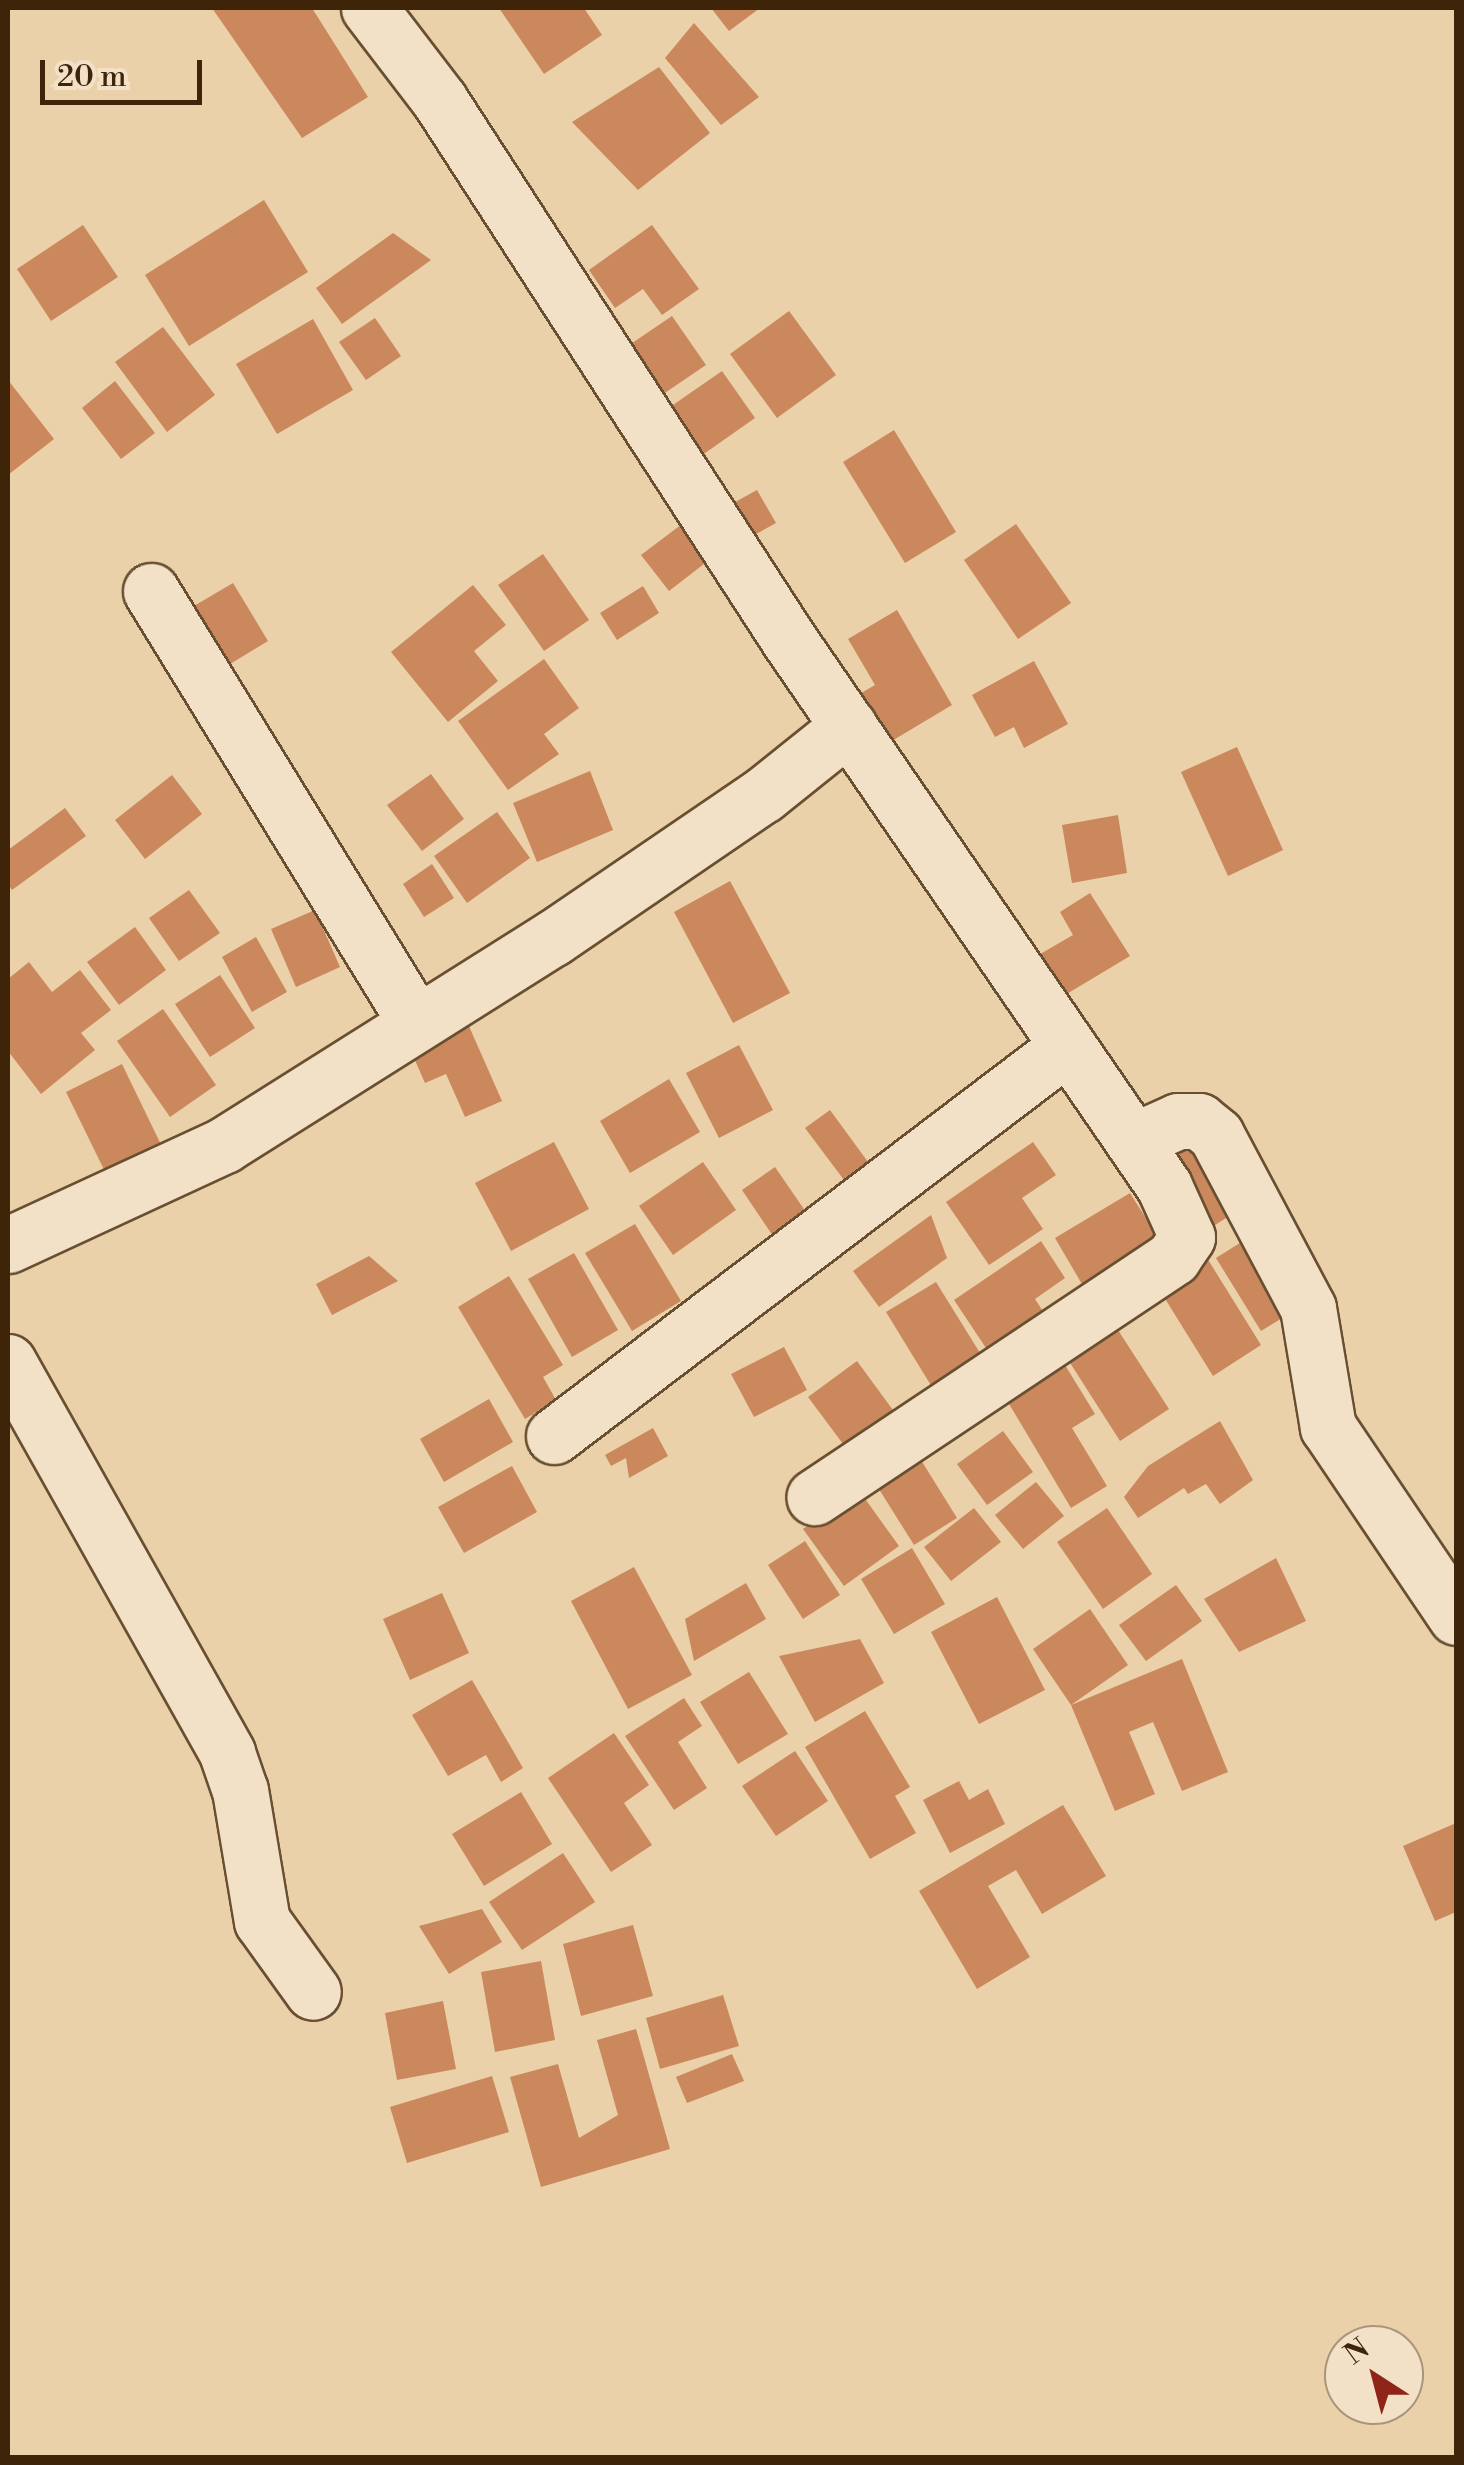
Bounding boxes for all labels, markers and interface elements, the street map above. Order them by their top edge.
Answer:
scale bar [45,40,208,102]
text: 20 m [57,58,126,96]
north arrow [1324,2325,1424,2425]
text: N [1338,2331,1376,2373]

